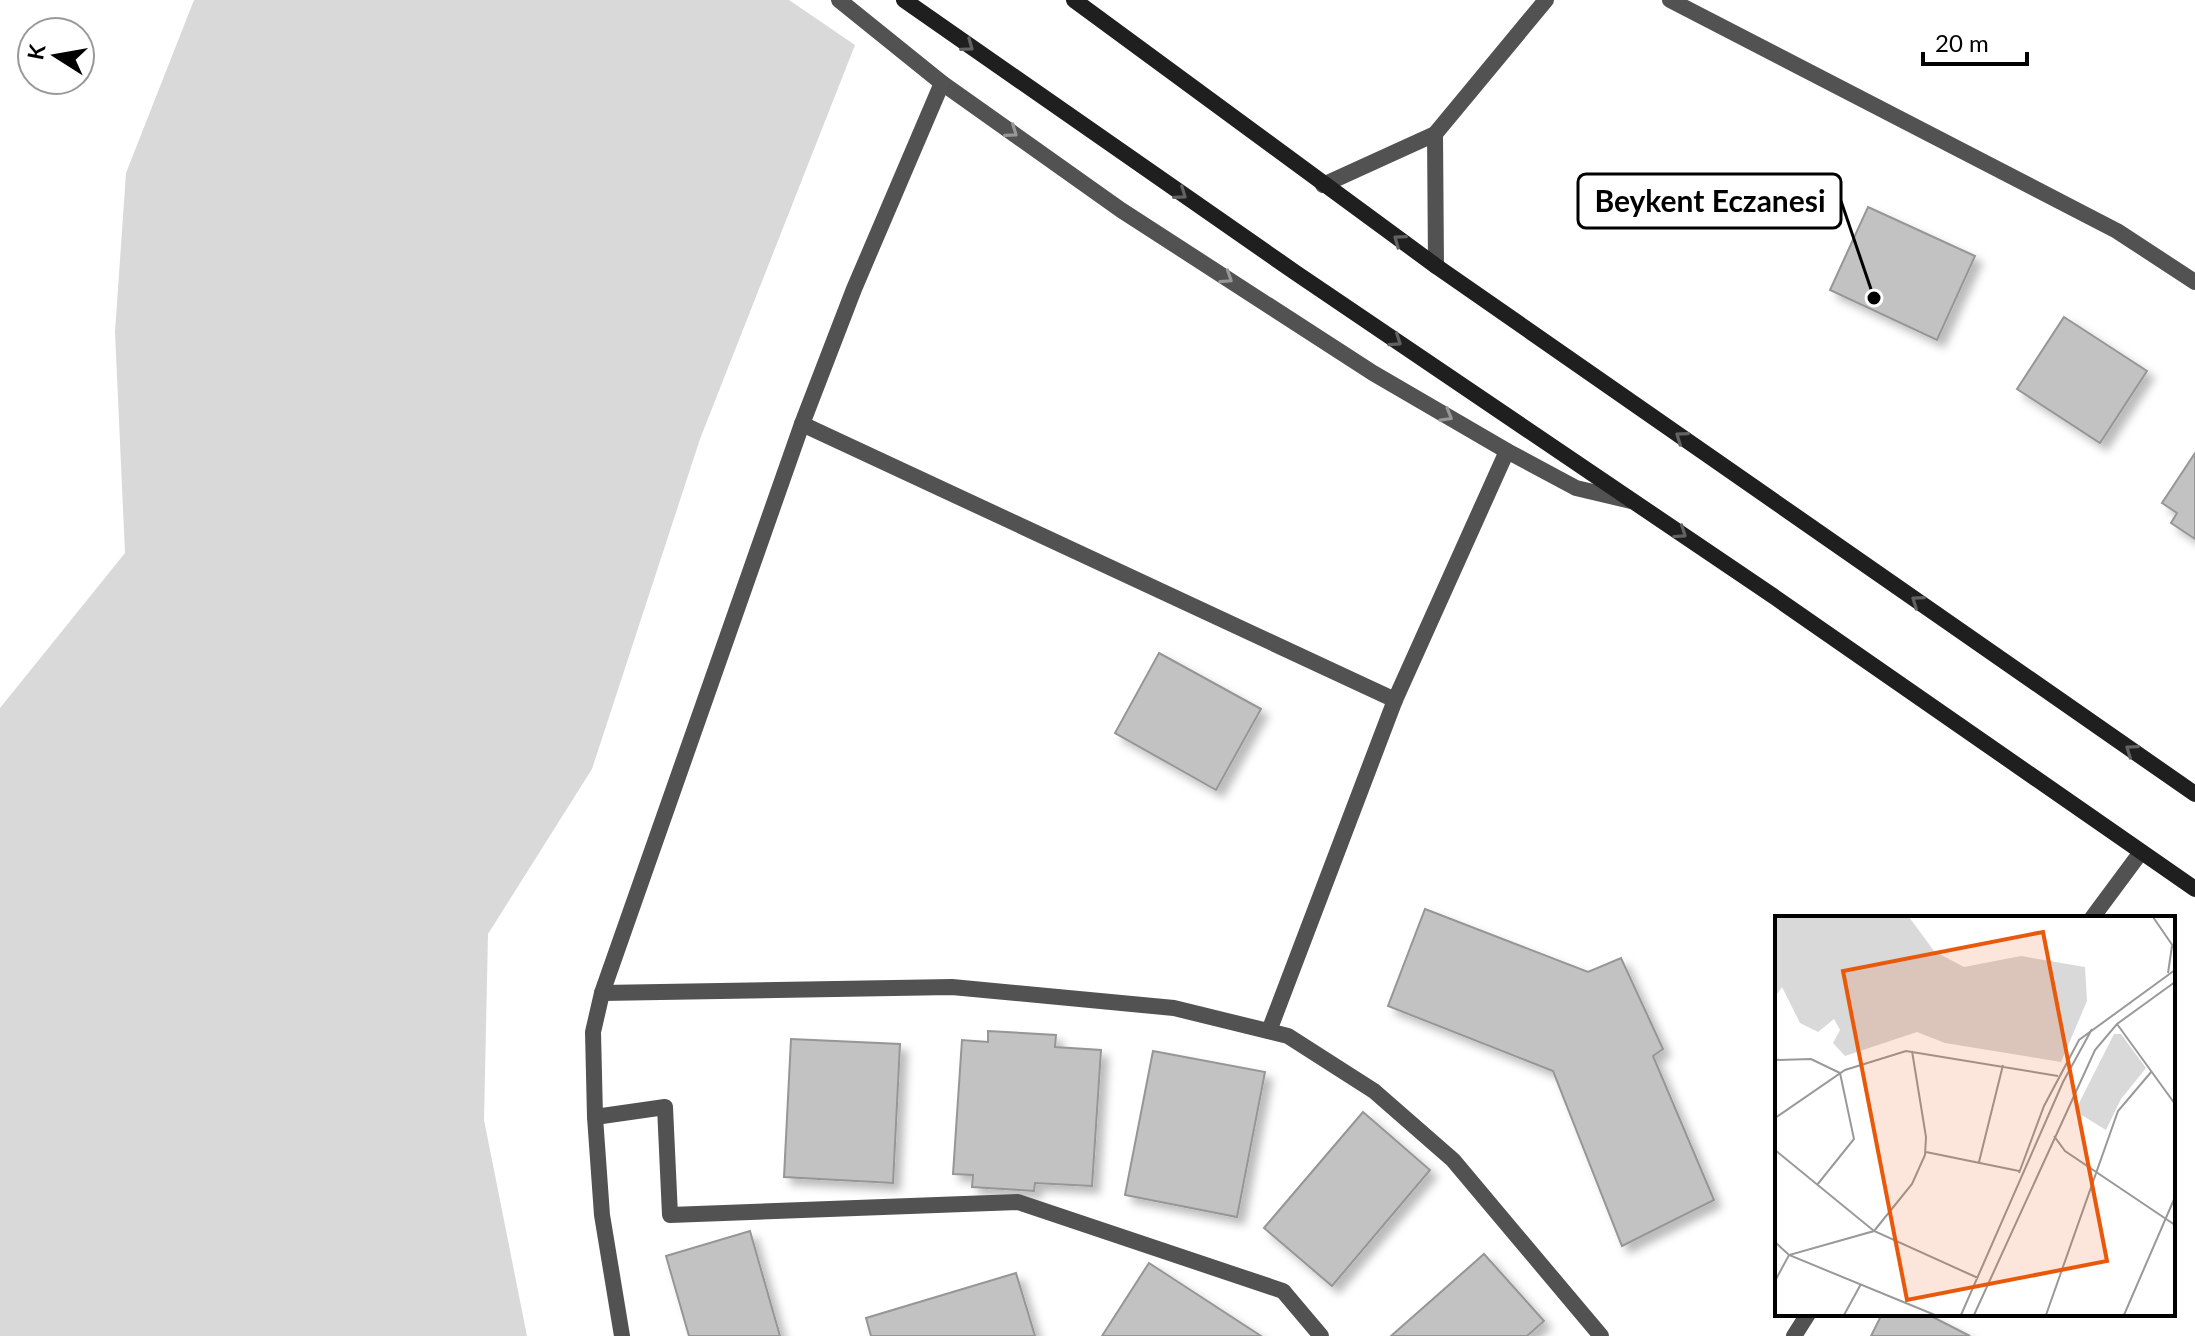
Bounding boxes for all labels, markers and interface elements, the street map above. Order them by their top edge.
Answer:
north arrow [16,16,96,96]
scale bar [1923,16,2027,66]
text: 20 m [1935,28,1989,57]
one-way arrow [959,36,973,50]
text: K [21,41,51,62]
one-way arrow [1003,123,1017,137]
callout: Beykent Eczanesi [1578,174,1841,228]
text: Beykent Eczanesi [1594,182,1826,218]
one-way arrow [1173,184,1187,199]
one-way arrow [1393,235,1408,250]
one-way arrow [1218,269,1233,284]
one-way arrow [1387,331,1401,346]
one-way arrow [1438,406,1453,422]
one-way arrow [1676,432,1690,447]
one-way arrow [1672,524,1686,539]
one-way arrow [1912,596,1926,611]
one-way arrow [2125,745,2139,760]
inset map [1775,916,2175,1316]

